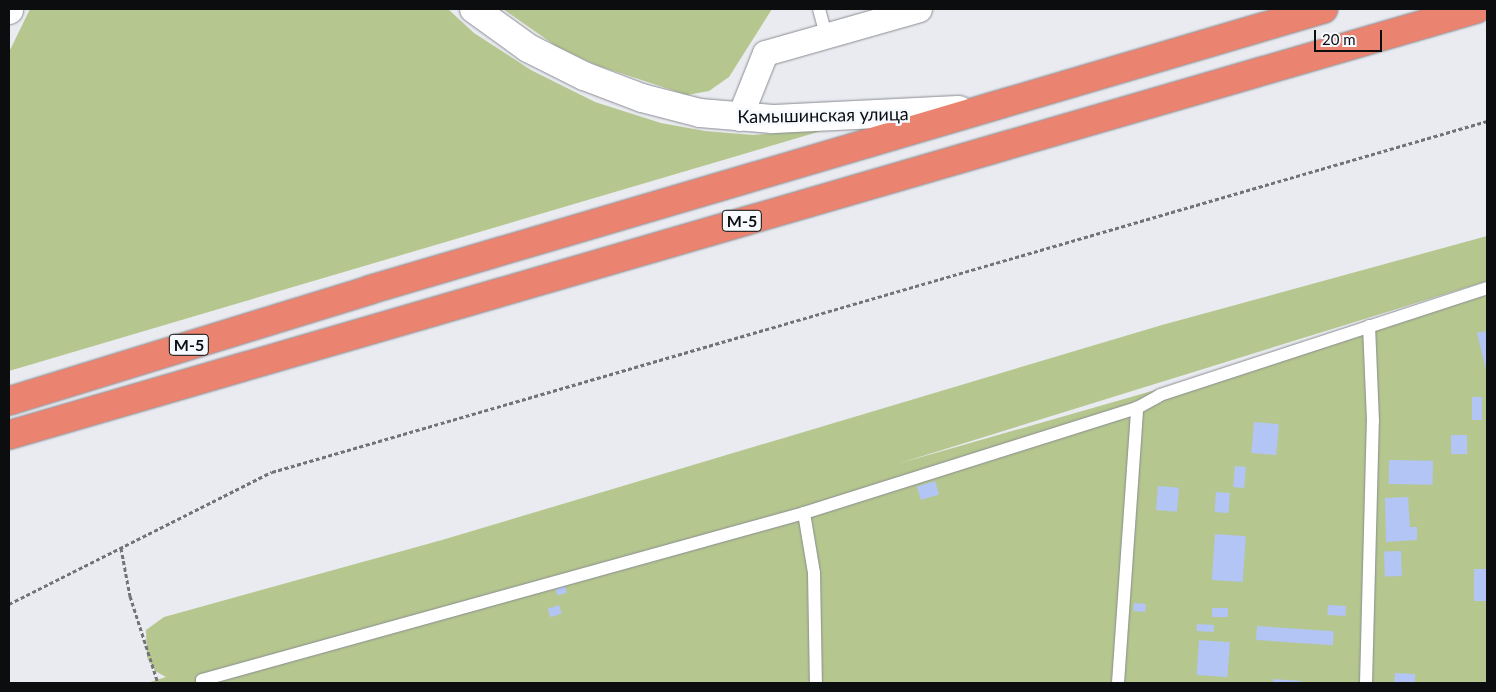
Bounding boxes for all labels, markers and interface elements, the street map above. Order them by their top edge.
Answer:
scale bar [1316,20,1384,52]
text: 20 m [1322,30,1356,48]
street label: Камышинская улица [737,103,909,127]
road number: М-5 [721,208,763,235]
road number: М-5 [168,332,210,358]

